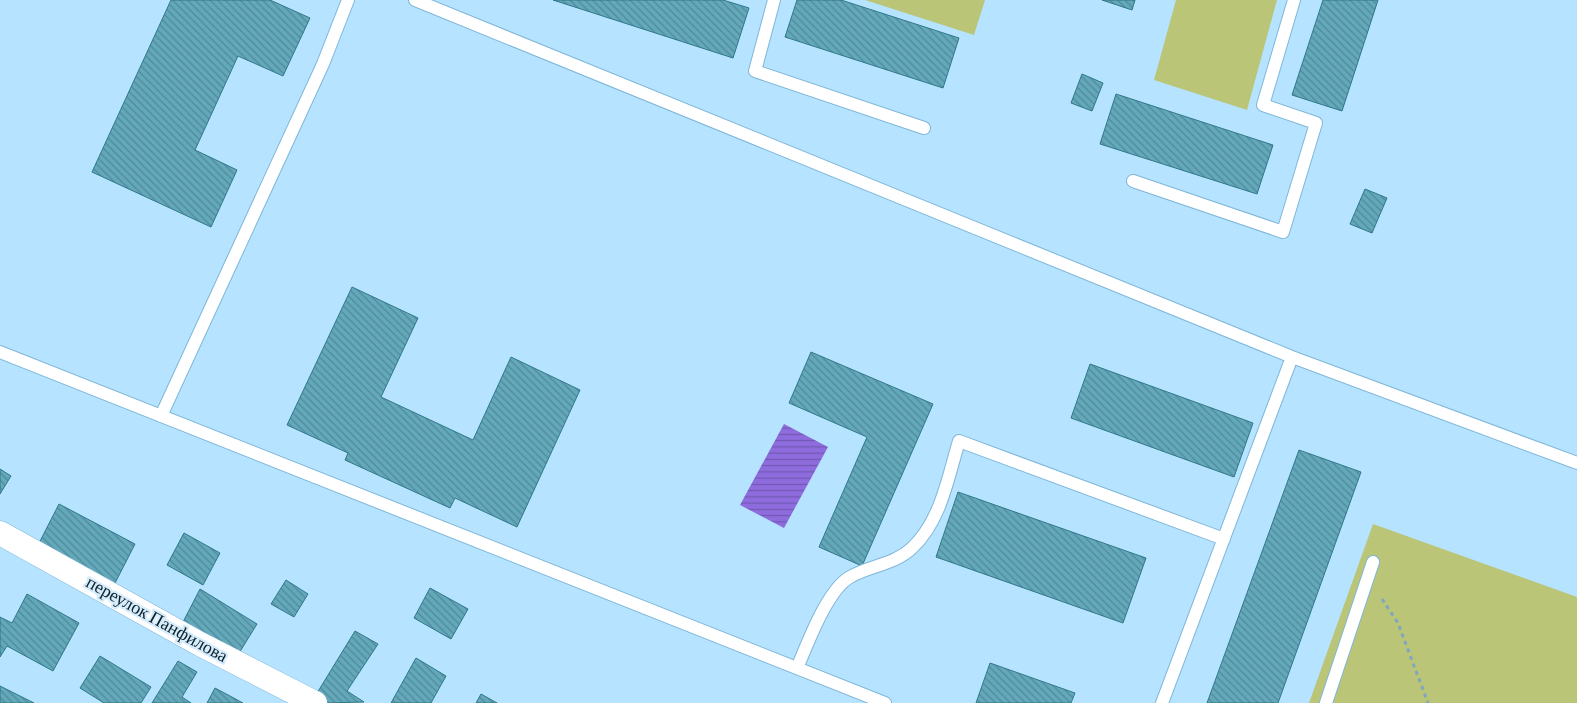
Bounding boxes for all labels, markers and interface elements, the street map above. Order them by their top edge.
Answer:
street label: переулок Панфилова [83,572,231,666]

